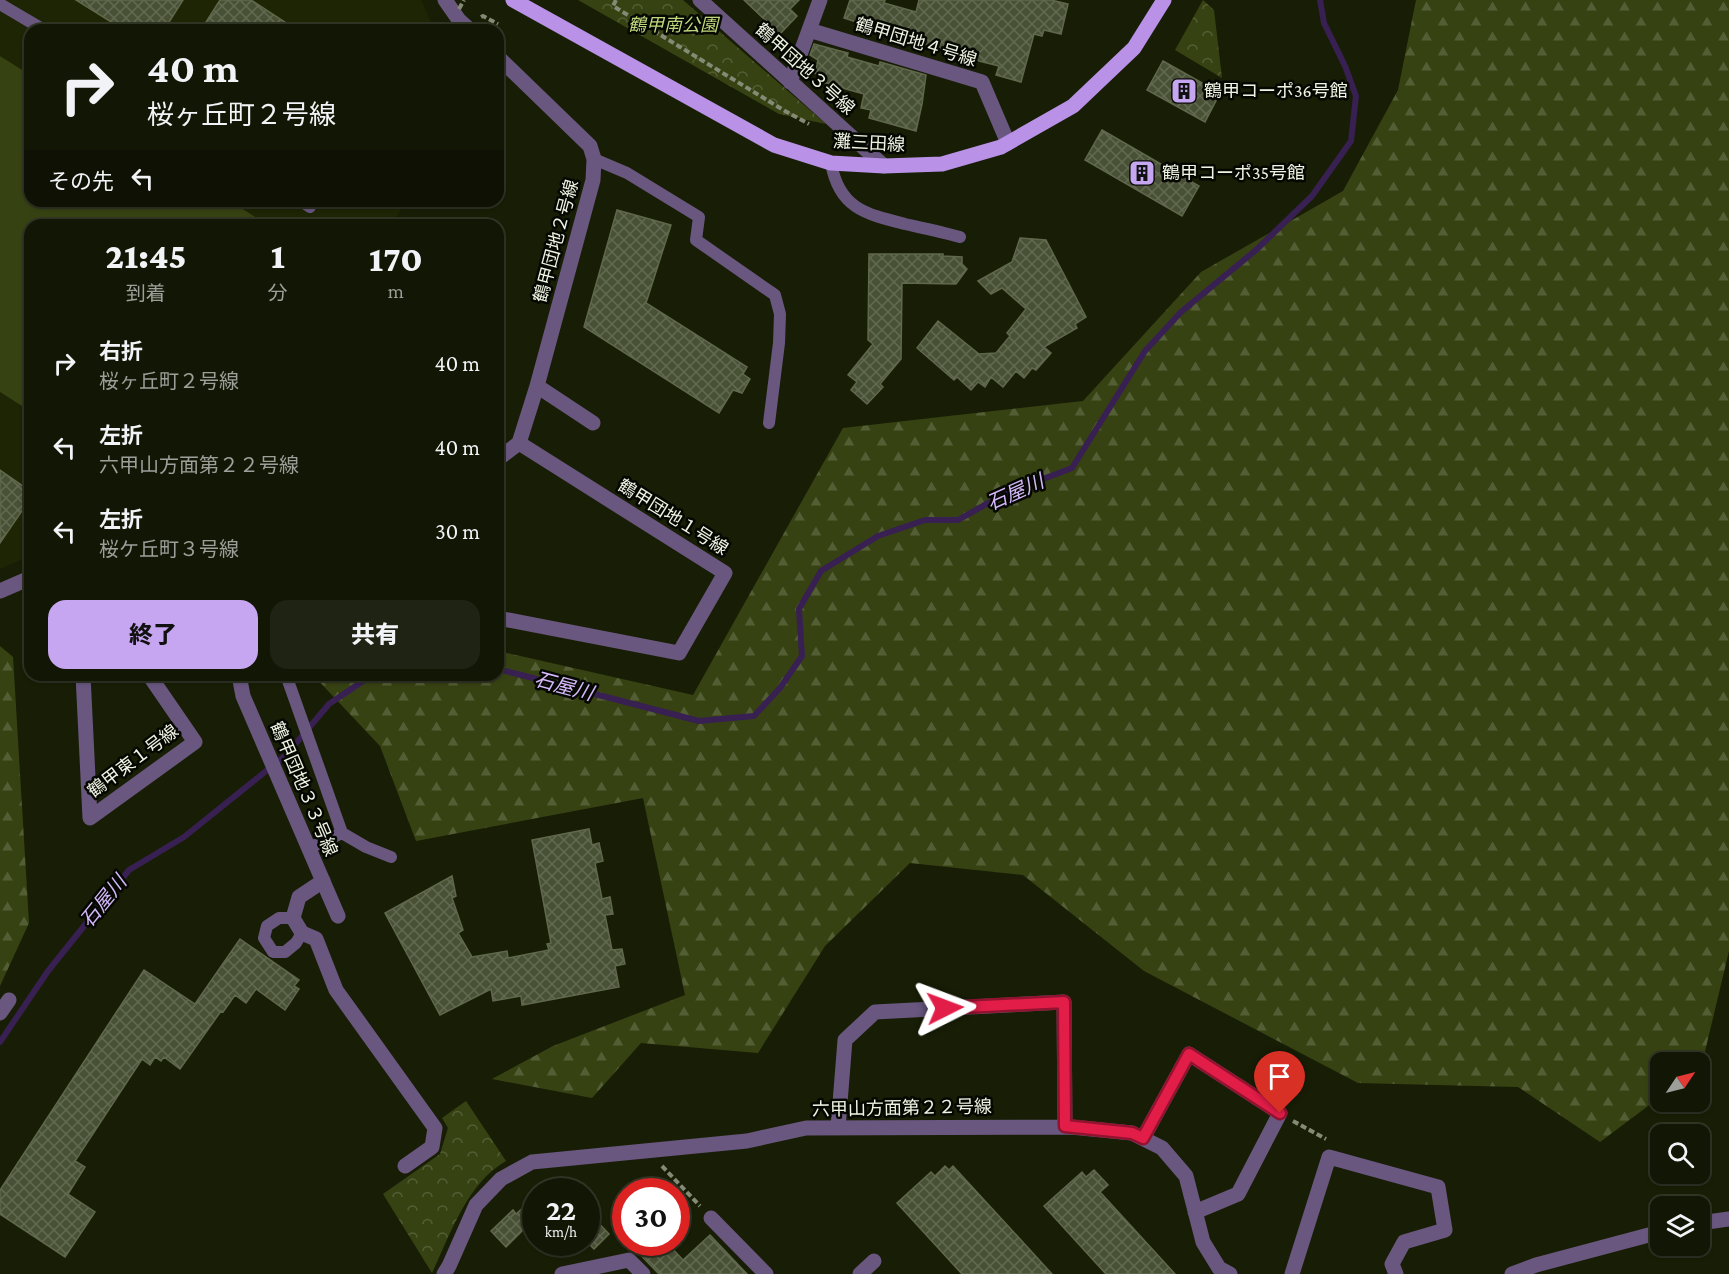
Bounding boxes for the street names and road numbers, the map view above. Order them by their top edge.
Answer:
street label: 鶴甲団地４号線 [853,14,979,70]
street label: 鶴甲団地３号線 [751,19,859,119]
street label: 灘三田線 [833,131,905,155]
street label: 鶴甲団地２号線 [530,178,582,304]
street label: 鶴甲団地１号線 [614,475,732,559]
street label: 鶴甲団地３３号線 [267,719,341,859]
street label: 鶴甲東１号線 [84,721,182,801]
street label: 六甲山方面第２２号線 [812,1096,992,1120]

